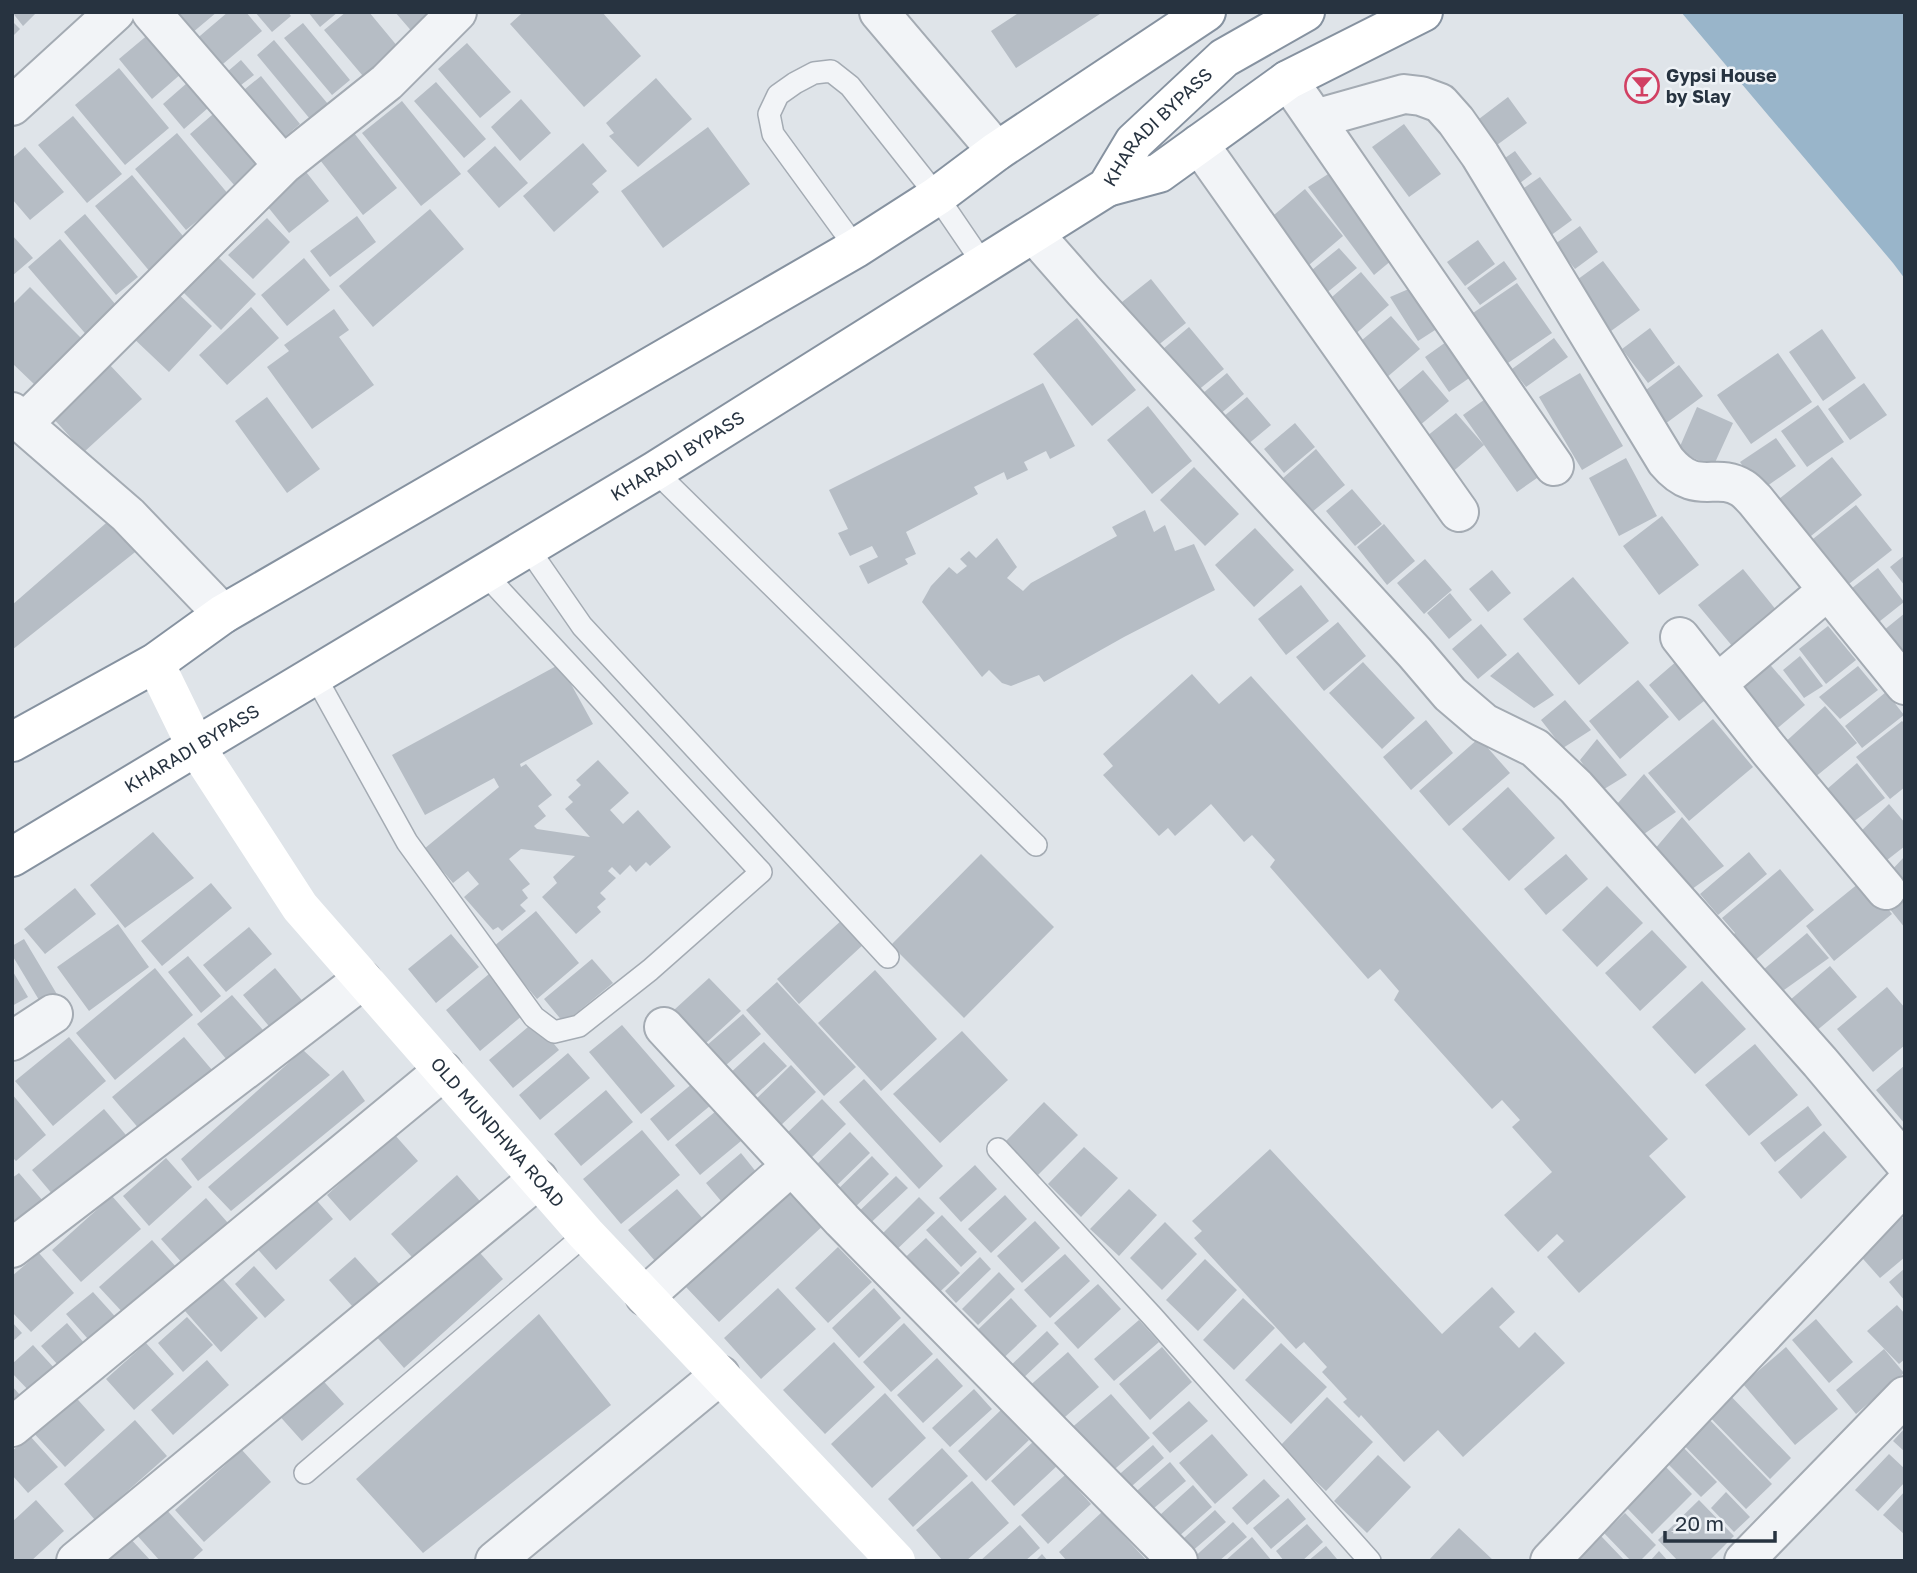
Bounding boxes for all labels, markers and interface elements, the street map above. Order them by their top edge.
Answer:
street label: KHARADI BYPASS [1098,63,1216,190]
place label: Gypsi House by Slay [1666,64,1777,107]
bar icon: Gypsi House by Slay [1623,67,1661,105]
street label: KHARADI BYPASS [606,406,748,505]
street label: KHARADI BYPASS [120,699,263,797]
street label: OLD MUNDHWA ROAD [427,1052,570,1211]
scale bar [1665,1500,1775,1544]
text: 20 m [1675,1510,1724,1536]

